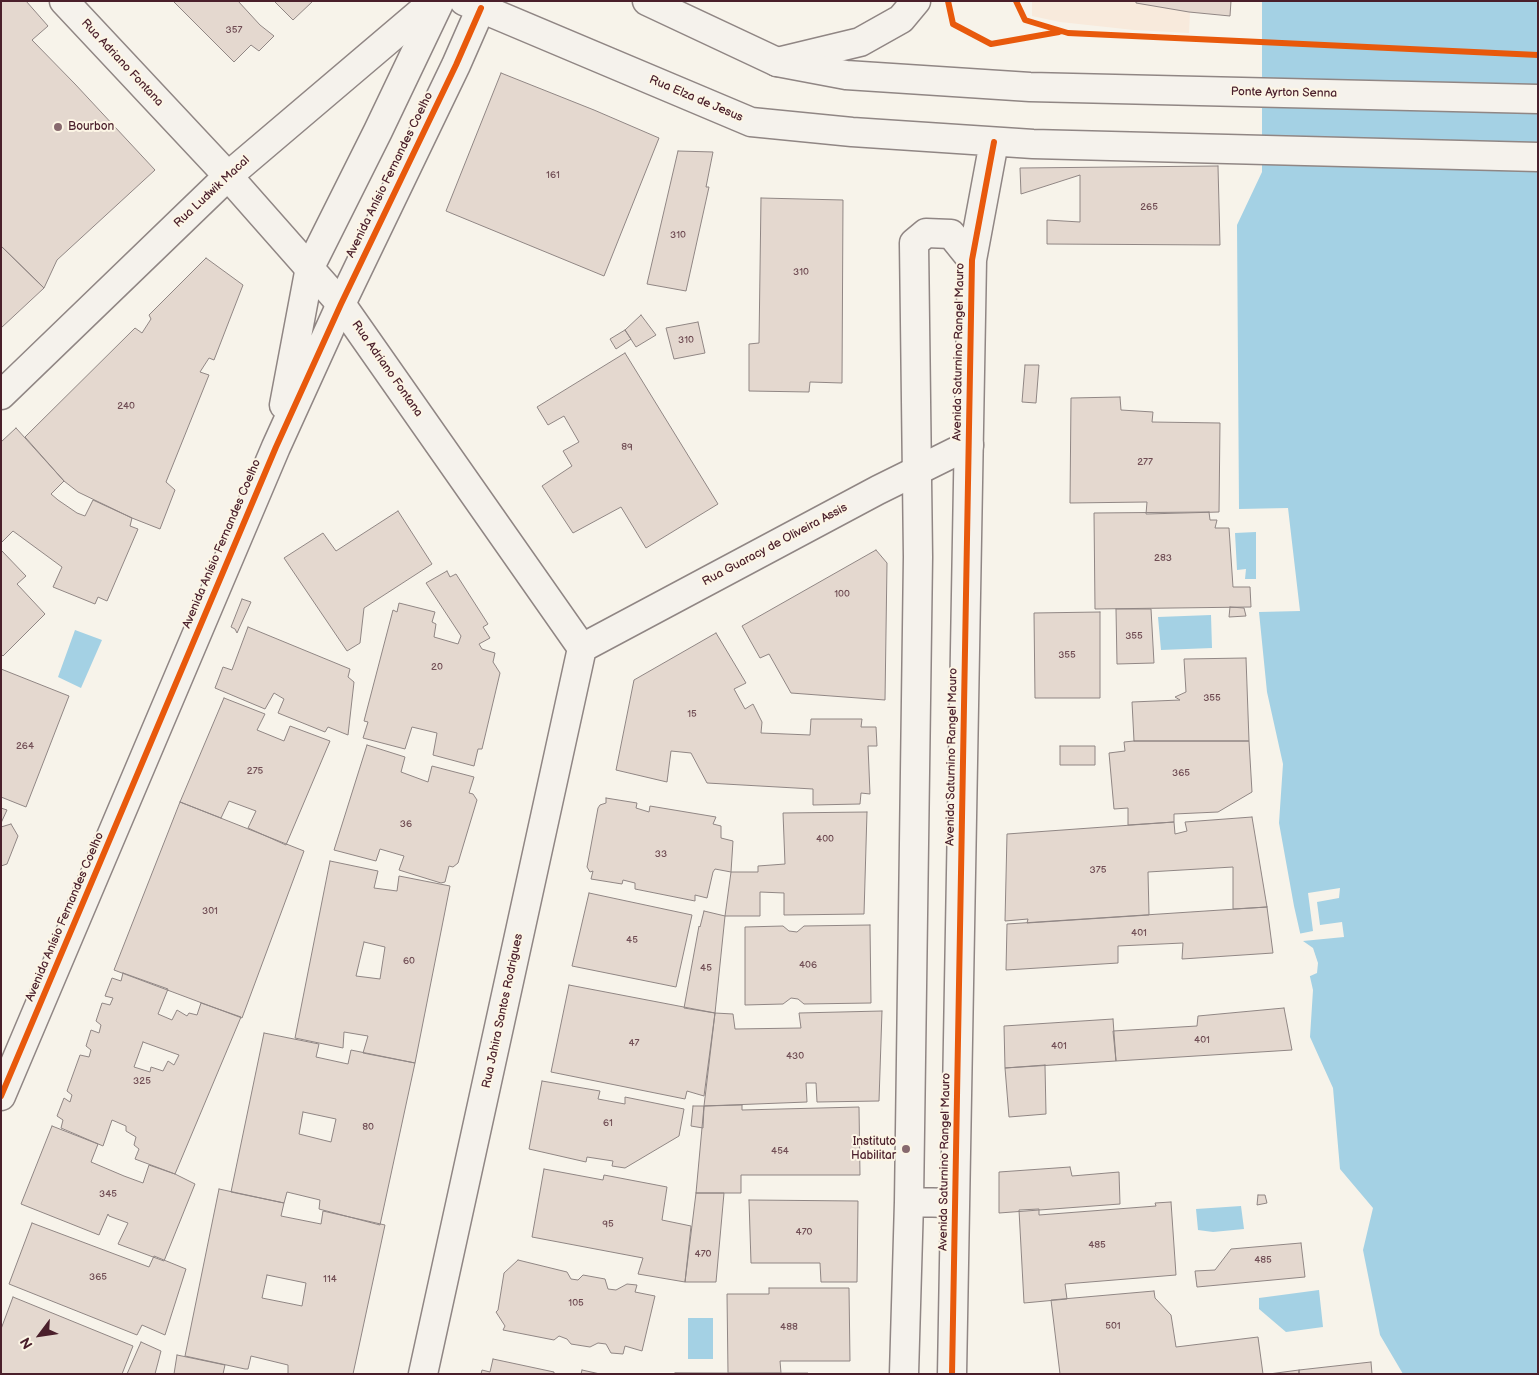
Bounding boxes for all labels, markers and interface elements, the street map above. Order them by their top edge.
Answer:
street label: Rua Adriano Fontana [78,16,166,110]
house number: 357 [226,24,242,36]
street label: Rua Elza de Jesus [647,73,745,125]
street label: Ponte Ayrton Senna [1231,85,1337,101]
street label: Avenida Anísio Fernandes Coelho [344,90,436,260]
place label: Bourbon [68,120,114,134]
marker: Bourbon [52,121,64,133]
street label: Rua Ludwik Macal [171,153,253,231]
house number: 161 [546,169,560,181]
house number: 265 [1140,201,1158,213]
house number: 310 [670,229,686,241]
street label: Avenida Saturnino Rangel Mauro [950,263,968,441]
house number: 310 [793,266,809,278]
street label: Rua Adriano Fontana [348,318,426,420]
house number: 310 [678,334,694,346]
house number: 240 [117,400,135,412]
house number: 89 [621,441,633,453]
house number: 277 [1137,456,1153,468]
street label: Avenida Anísio Fernandes Coelho [180,457,264,631]
street label: Rua Guaracy de Oliveira Assis [700,501,850,589]
house number: 283 [1154,552,1172,564]
house number: 100 [834,588,850,600]
house number: 355 [1125,630,1143,642]
house number: 355 [1058,649,1076,661]
house number: 20 [431,661,443,673]
street label: Avenida Saturnino Rangel Mauro [943,668,961,846]
house number: 355 [1203,692,1221,704]
house number: 15 [687,708,697,720]
house number: 264 [16,740,34,752]
house number: 275 [247,765,263,777]
house number: 365 [1172,767,1190,779]
house number: 36 [400,818,412,830]
street label: Avenida Anísio Fernandes Coelho [23,830,107,1004]
house number: 400 [816,833,834,845]
house number: 33 [655,848,667,860]
house number: 375 [1090,864,1106,876]
house number: 301 [202,905,218,917]
house number: 401 [1131,927,1147,939]
street label: Rua Jahira Santos Rodrigues [480,932,526,1090]
house number: 45 [626,934,638,946]
house number: 60 [403,955,415,967]
house number: 406 [799,959,817,971]
house number: 45 [700,962,712,974]
house number: 401 [1194,1034,1210,1046]
house number: 47 [628,1037,640,1049]
house number: 401 [1051,1040,1067,1052]
house number: 430 [786,1050,804,1062]
street label: Avenida Saturnino Rangel Mauro [936,1073,954,1251]
house number: 325 [133,1075,151,1087]
house number: 61 [603,1117,613,1129]
house number: 80 [362,1121,374,1133]
place label: Instituto Habilitar [851,1135,896,1163]
marker: Instituto Habilitar [900,1143,912,1155]
house number: 454 [771,1145,789,1157]
house number: 345 [99,1188,117,1200]
house number: 95 [602,1218,614,1230]
house number: 470 [796,1226,812,1238]
house number: 485 [1088,1239,1106,1251]
house number: 470 [695,1248,711,1260]
house number: 485 [1254,1254,1272,1266]
house number: 365 [89,1271,107,1283]
house number: 114 [323,1273,337,1285]
house number: 105 [568,1297,584,1309]
north arrow [15,1310,65,1360]
house number: 501 [1105,1320,1121,1332]
house number: 488 [780,1321,798,1333]
text: N [17,1334,37,1352]

